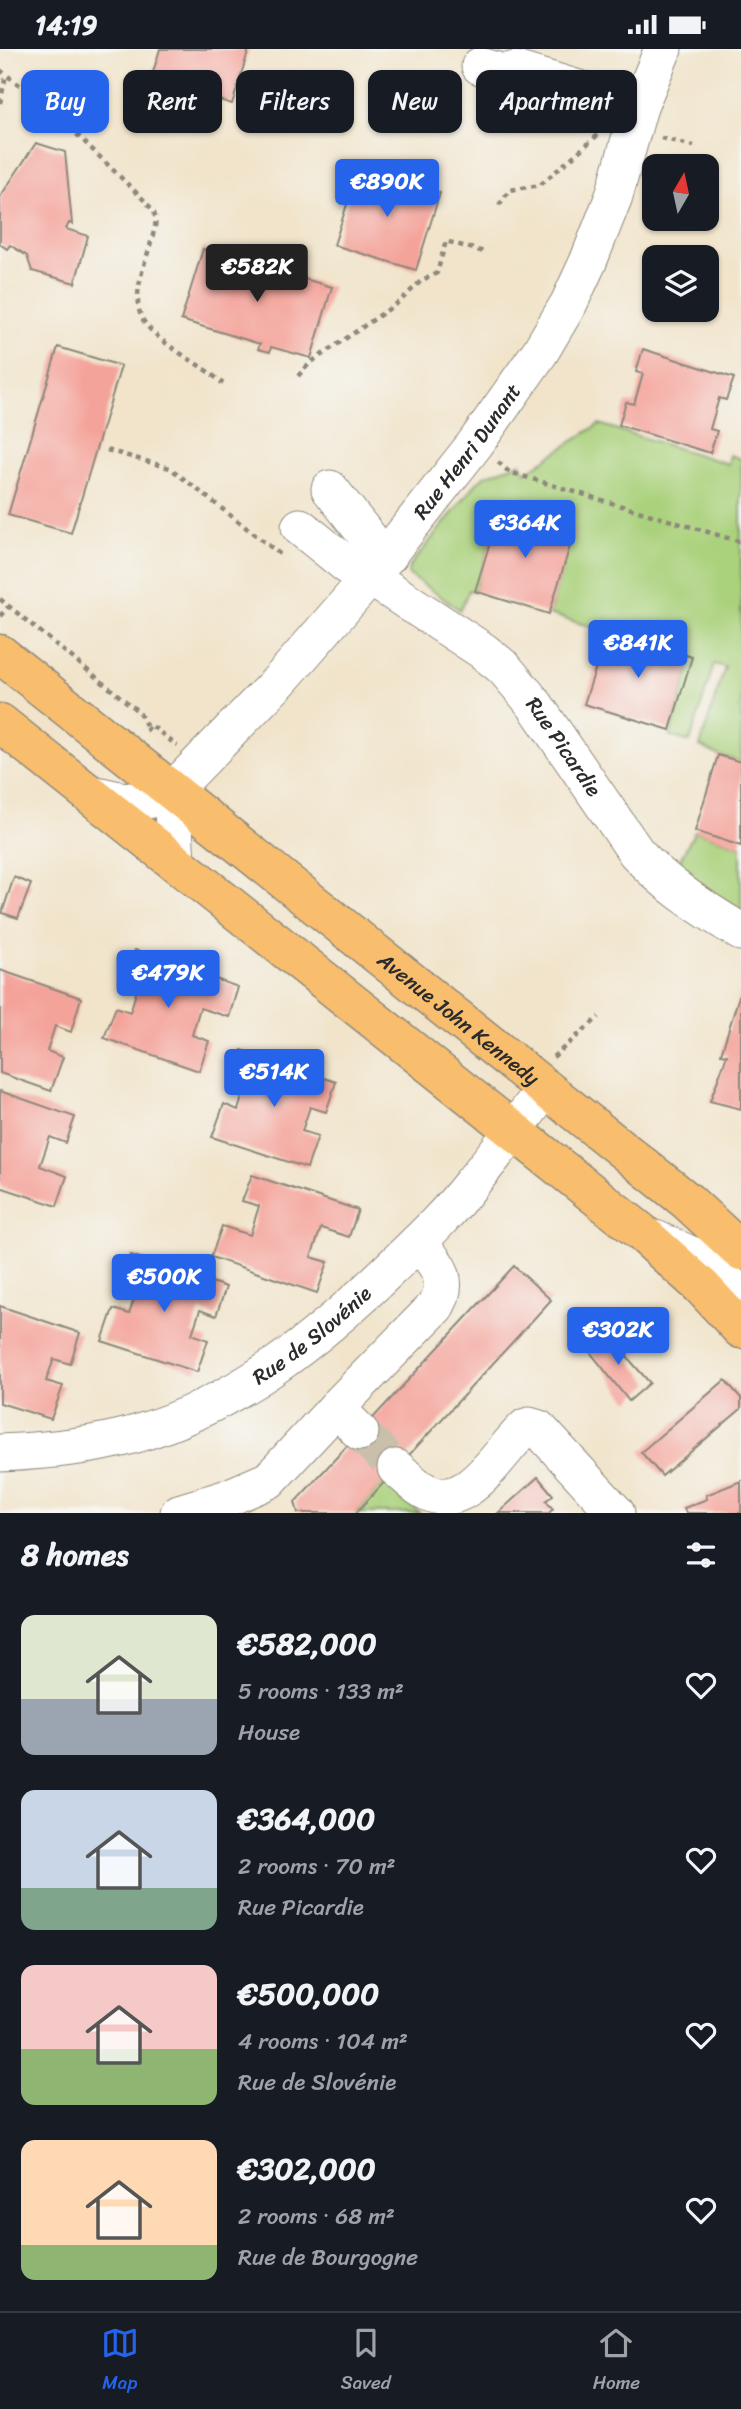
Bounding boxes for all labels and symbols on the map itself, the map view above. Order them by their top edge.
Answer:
north arrow [642,154,719,231]
pin: €890K [338,159,436,219]
pin: €582K [208,245,306,304]
street label: Rue Henri Dunant [403,375,531,528]
pin: €364K [476,501,574,560]
pin: €841K [589,621,687,680]
street label: Rue Picardie [516,688,612,805]
street label: Avenue John Kennedy [368,941,548,1096]
pin: €479K [119,951,217,1010]
pin: €514K [225,1049,323,1109]
pin: €500K [115,1255,213,1314]
street label: Rue de Slovénie [244,1276,381,1395]
pin: €302K [569,1307,667,1367]

